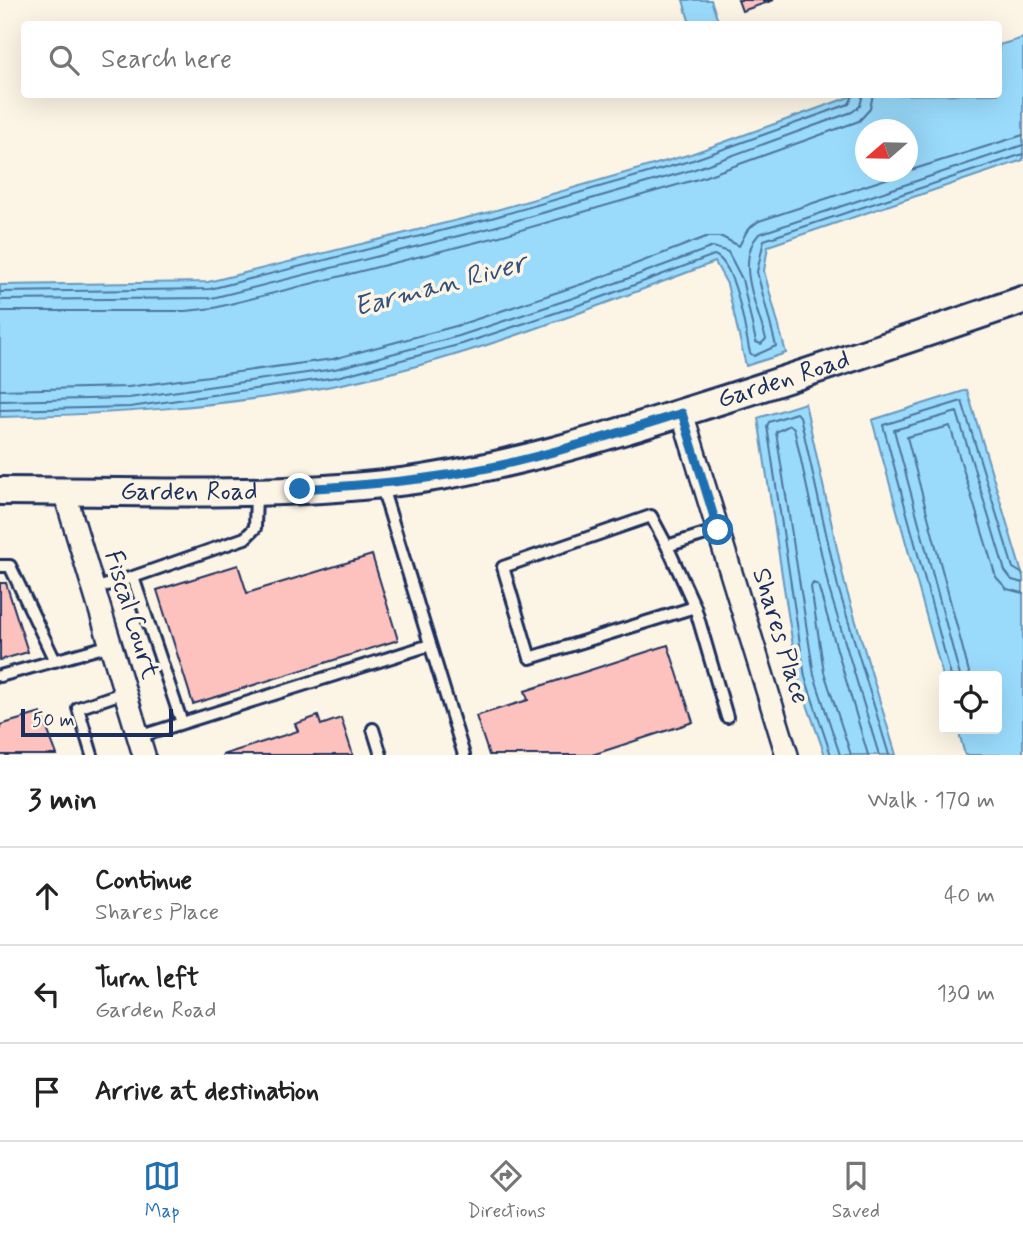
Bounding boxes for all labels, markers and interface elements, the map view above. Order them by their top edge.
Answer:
search box [21,21,1002,98]
icon: search [45,41,83,79]
text: Search here [101,43,232,77]
north arrow [855,119,918,182]
water label: Earman River [350,244,534,327]
street label: Garden Road [713,343,854,417]
route end [284,473,315,504]
street label: Garden Road [120,475,258,510]
route start [702,514,733,545]
street label: Fiscal Court [95,547,167,683]
street label: Shares Place [743,564,817,708]
map controls [939,671,1002,734]
button: locate [939,671,1002,734]
scale bar [21,706,173,738]
text: 50 m [32,708,75,733]
text: 3 min [28,781,97,820]
text: Walk · 170 m [867,786,995,816]
text: Continue [95,864,192,898]
icon: ahead [28,877,66,915]
text: 40 m [944,881,995,911]
text: Shares Place [95,898,219,928]
text: Turn left [95,962,199,996]
icon: left [28,975,66,1013]
text: 130 m [937,979,995,1009]
text: Garden Road [95,996,216,1026]
icon: arrive [28,1073,66,1111]
text: Arrive at destination [95,1075,319,1109]
tab: Map [143,1157,181,1224]
tab: Directions [467,1157,546,1224]
tab: Saved [832,1157,880,1224]

